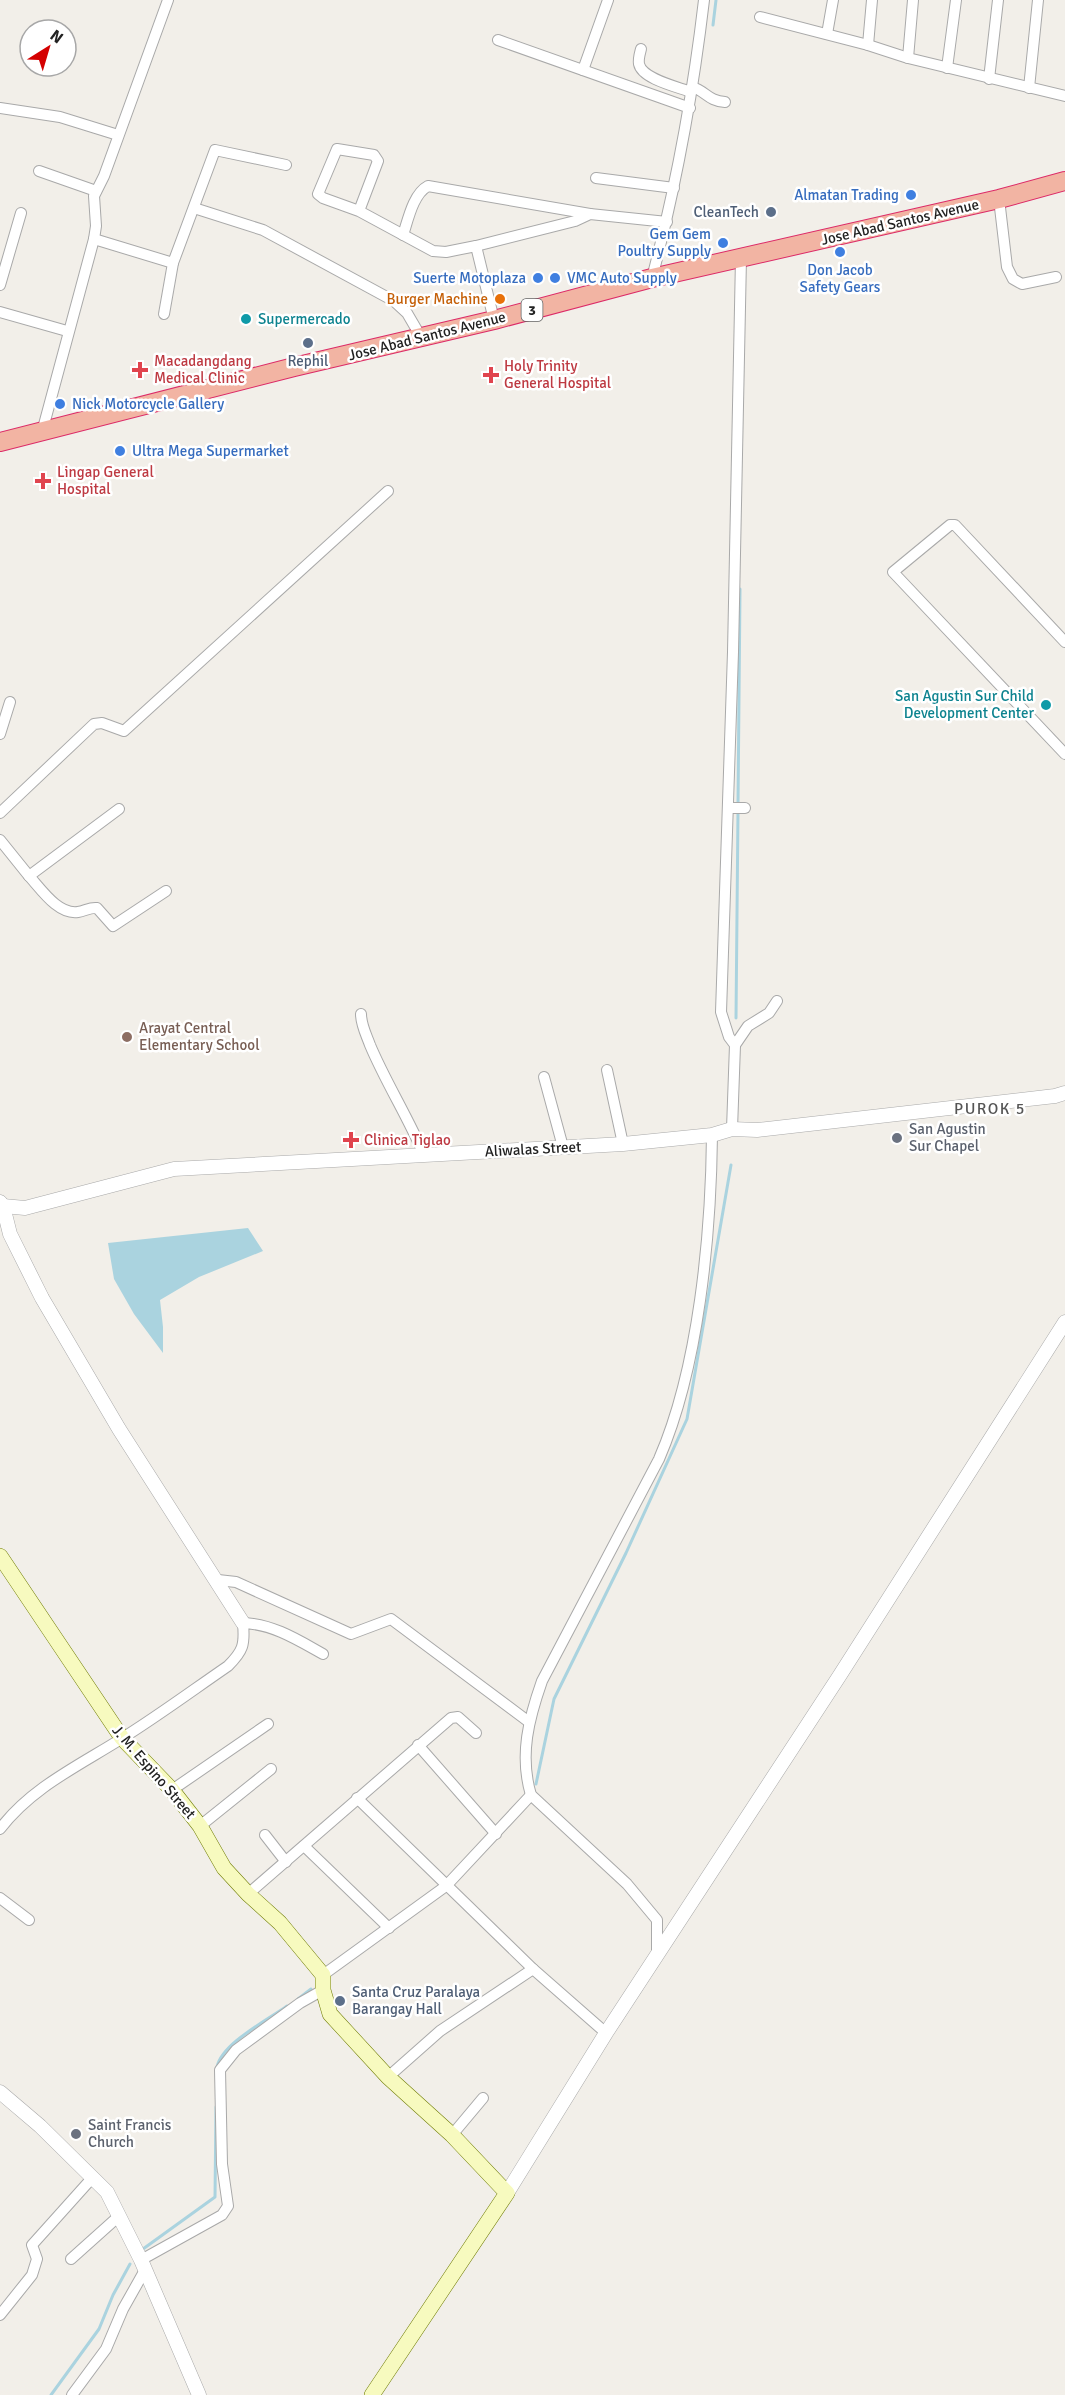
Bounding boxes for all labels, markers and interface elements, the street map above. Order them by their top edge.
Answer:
north arrow [18,18,78,78]
text: N [46,25,67,48]
place label: Almatan Trading [794,186,899,204]
marker: Almatan Trading [904,188,918,202]
street label: Jose Abad Santos Avenue [819,195,981,249]
place label: CleanTech [694,203,759,221]
marker: CleanTech [764,205,778,219]
place label: Gem Gem Poultry Supply [618,225,711,260]
marker: Gem Gem Poultry Supply [716,236,730,250]
marker: Don Jacob Safety Gears [833,245,847,259]
place label: Don Jacob Safety Gears [800,261,881,296]
place label: Suerte Motoplaza [413,269,526,287]
place label: VMC Auto Supply [567,269,677,287]
marker: Suerte Motoplaza [531,271,545,285]
marker: VMC Auto Supply [548,271,562,285]
place label: Burger Machine [386,290,488,308]
marker: Burger Machine [493,292,507,306]
road number: 3 [522,299,542,321]
street label: Jose Abad Santos Avenue [346,308,508,364]
place label: Supermercado [258,310,351,328]
marker: Supermercado [239,312,253,326]
marker: Rephil [301,336,315,350]
place label: Macadangdang Medical Clinic [154,352,252,387]
place label: Rephil [288,352,328,370]
place label: Holy Trinity General Hospital [504,357,611,392]
marker: Macadangdang Medical Clinic [131,361,149,379]
marker: Holy Trinity General Hospital [482,366,500,384]
place label: Nick Motorcycle Gallery [72,395,224,413]
marker: Nick Motorcycle Gallery [53,397,67,411]
place label: Ultra Mega Supermarket [132,442,289,460]
marker: Ultra Mega Supermarket [113,444,127,458]
place label: Lingap General Hospital [57,463,154,498]
marker: Lingap General Hospital [34,472,52,490]
place label: San Agustin Sur Child Development Center [895,687,1034,722]
marker: San Agustin Sur Child Development Center [1039,698,1053,712]
place label: Arayat Central Elementary School [139,1019,260,1054]
marker: Arayat Central Elementary School [120,1030,134,1044]
district label: PUROK 5 [954,1099,1026,1119]
place label: San Agustin Sur Chapel [909,1120,986,1155]
marker: Clinica Tiglao [342,1131,360,1149]
place label: Clinica Tiglao [364,1131,451,1149]
marker: San Agustin Sur Chapel [890,1131,904,1145]
street label: Aliwalas Street [484,1137,582,1161]
street label: J. M. Espino Street [108,1721,200,1823]
place label: Santa Cruz Paralaya Barangay Hall [352,1983,480,2018]
marker: Santa Cruz Paralaya Barangay Hall [333,1994,347,2008]
place label: Saint Francis Church [88,2116,172,2151]
marker: Saint Francis Church [69,2127,83,2141]

